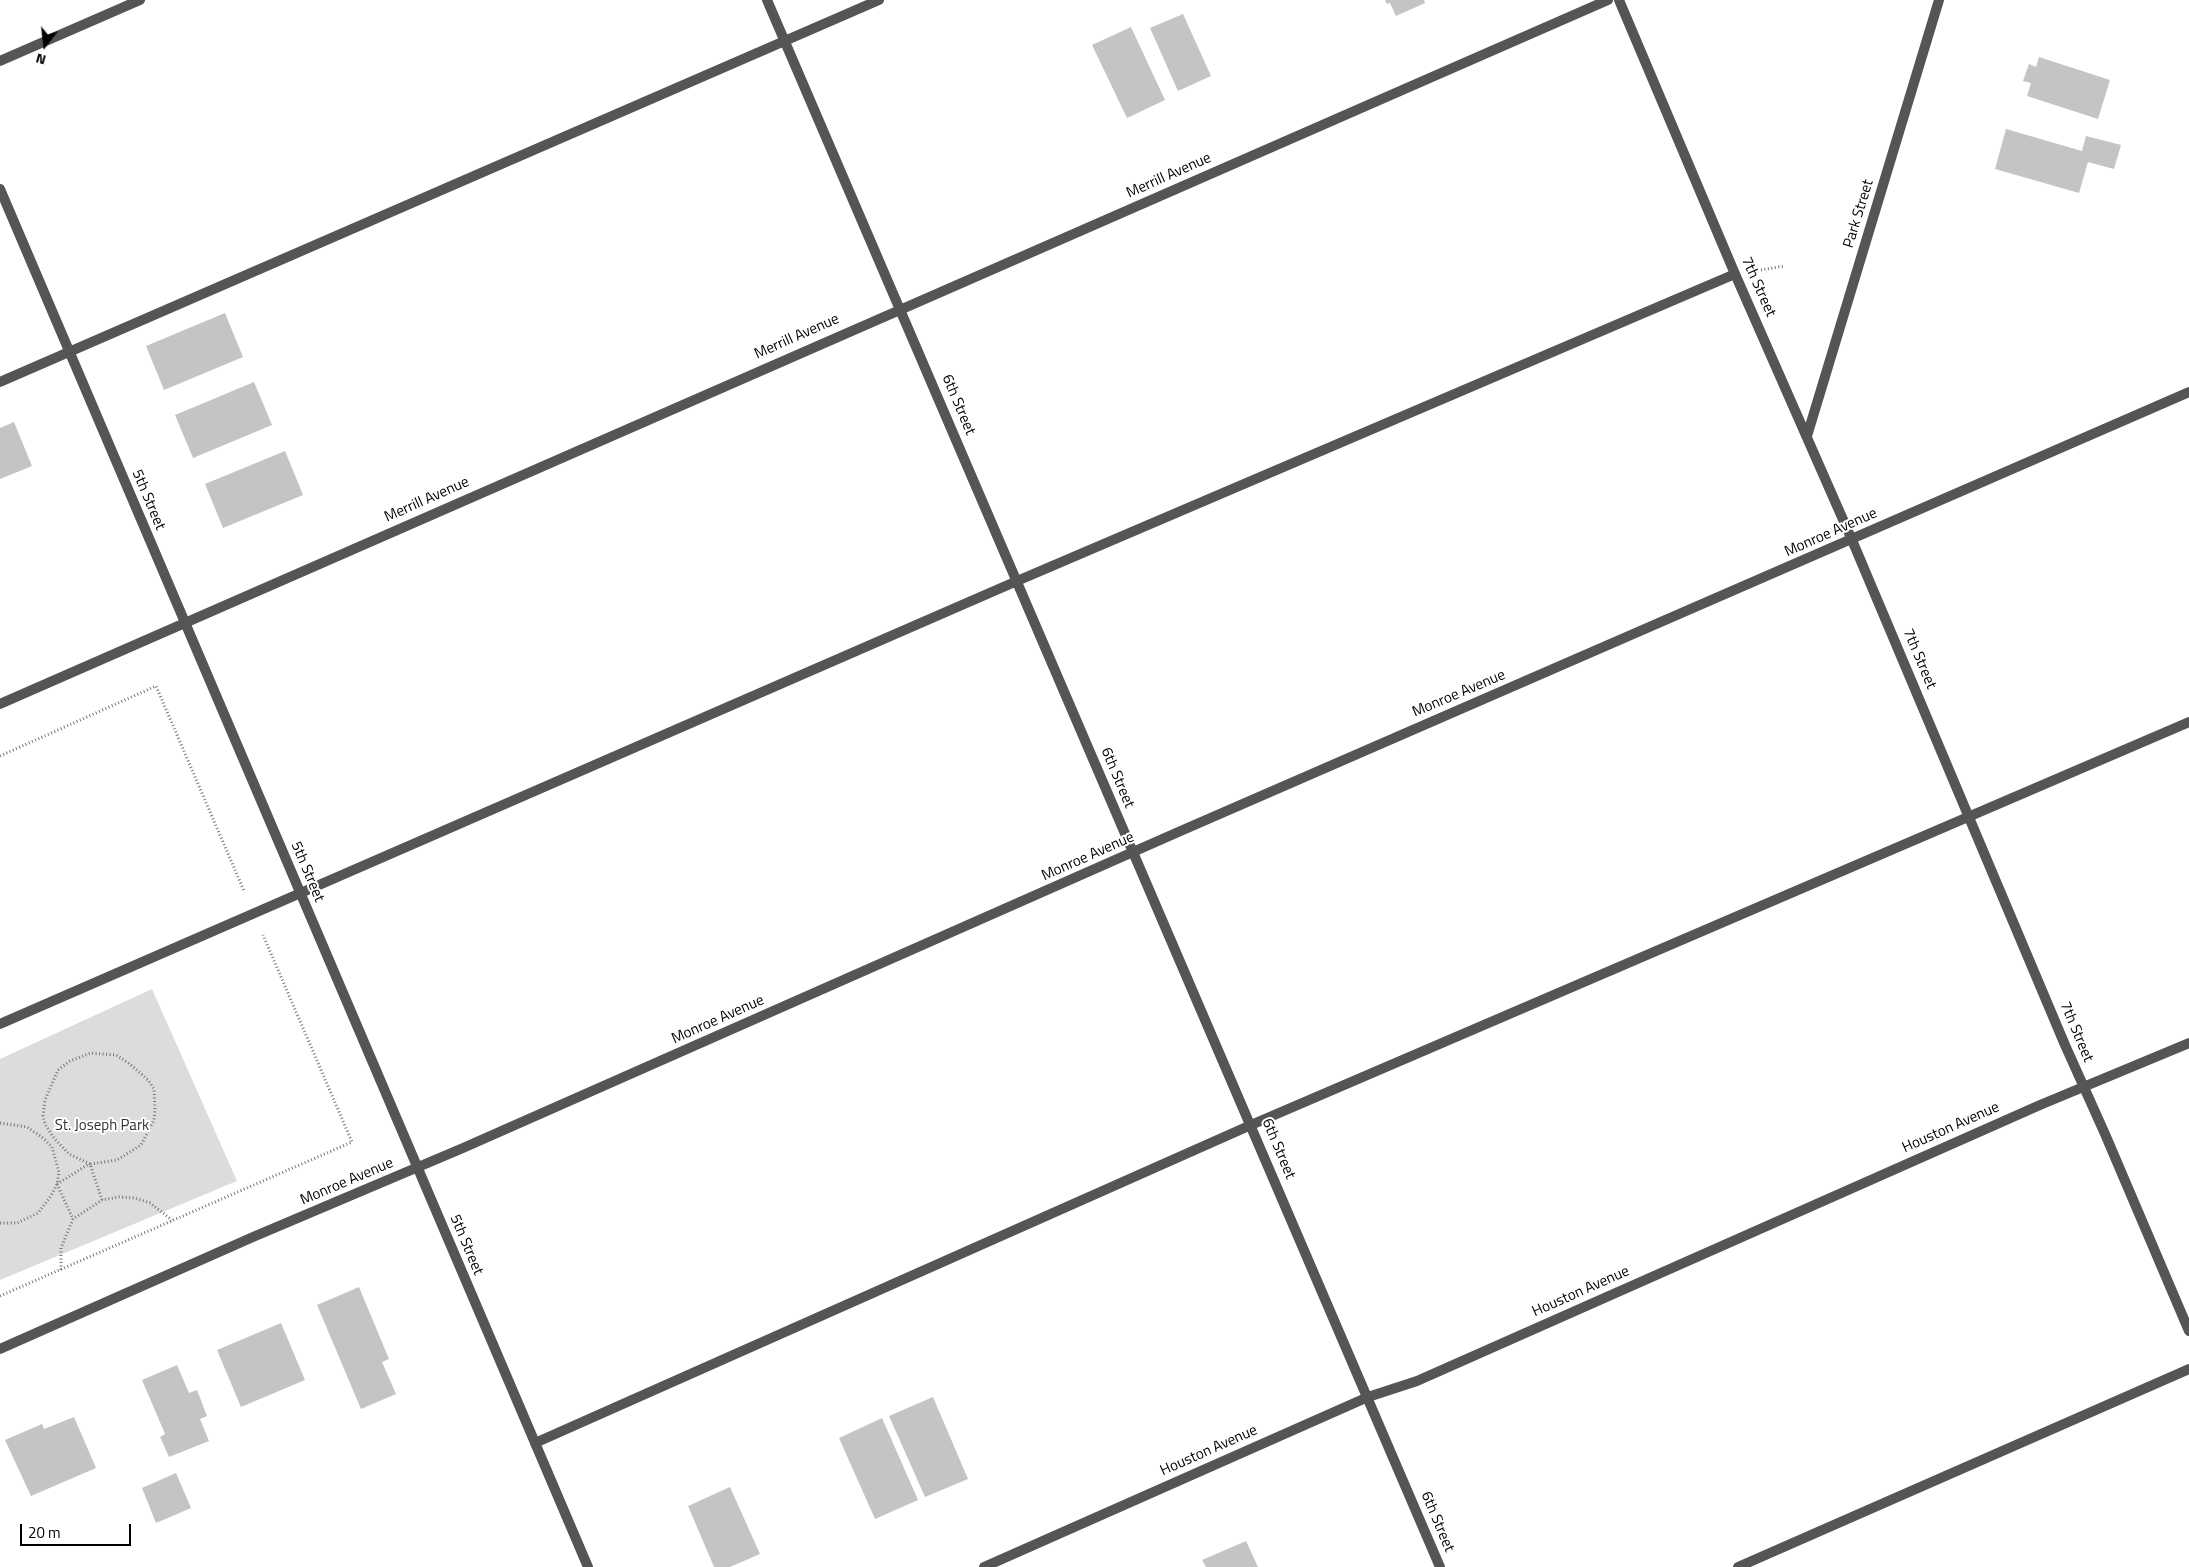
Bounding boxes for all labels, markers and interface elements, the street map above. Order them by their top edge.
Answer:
north arrow [20,20,70,70]
text: N [33,48,48,71]
street label: Merrill Avenue [1124,149,1214,203]
street label: Park Street [1840,178,1878,250]
street label: 7th Street [1737,254,1779,320]
street label: Merrill Avenue [752,310,842,364]
street label: 6th Street [937,372,979,438]
street label: 5th Street [127,467,169,533]
street label: Merrill Avenue [382,473,472,527]
street label: Monroe Avenue [1782,505,1880,561]
street label: 7th Street [1898,626,1940,692]
street label: Monroe Avenue [1410,666,1508,722]
street label: 6th Street [1096,745,1138,811]
street label: Monroe Avenue [1039,829,1137,885]
street label: 5th Street [286,839,328,905]
street label: Monroe Avenue [669,992,767,1048]
street label: 7th Street [2055,999,2097,1065]
street label: Houston Avenue [1900,1099,2002,1157]
street label: 6th Street [1257,1116,1299,1182]
park label: St. Joseph Park [55,1117,149,1135]
street label: Monroe Avenue [298,1154,396,1210]
street label: 5th Street [445,1212,487,1278]
street label: Houston Avenue [1530,1263,1632,1321]
street label: Houston Avenue [1158,1422,1260,1480]
street label: 6th Street [1416,1489,1458,1555]
scale bar [22,1514,134,1546]
text: 20 m [28,1521,61,1544]

